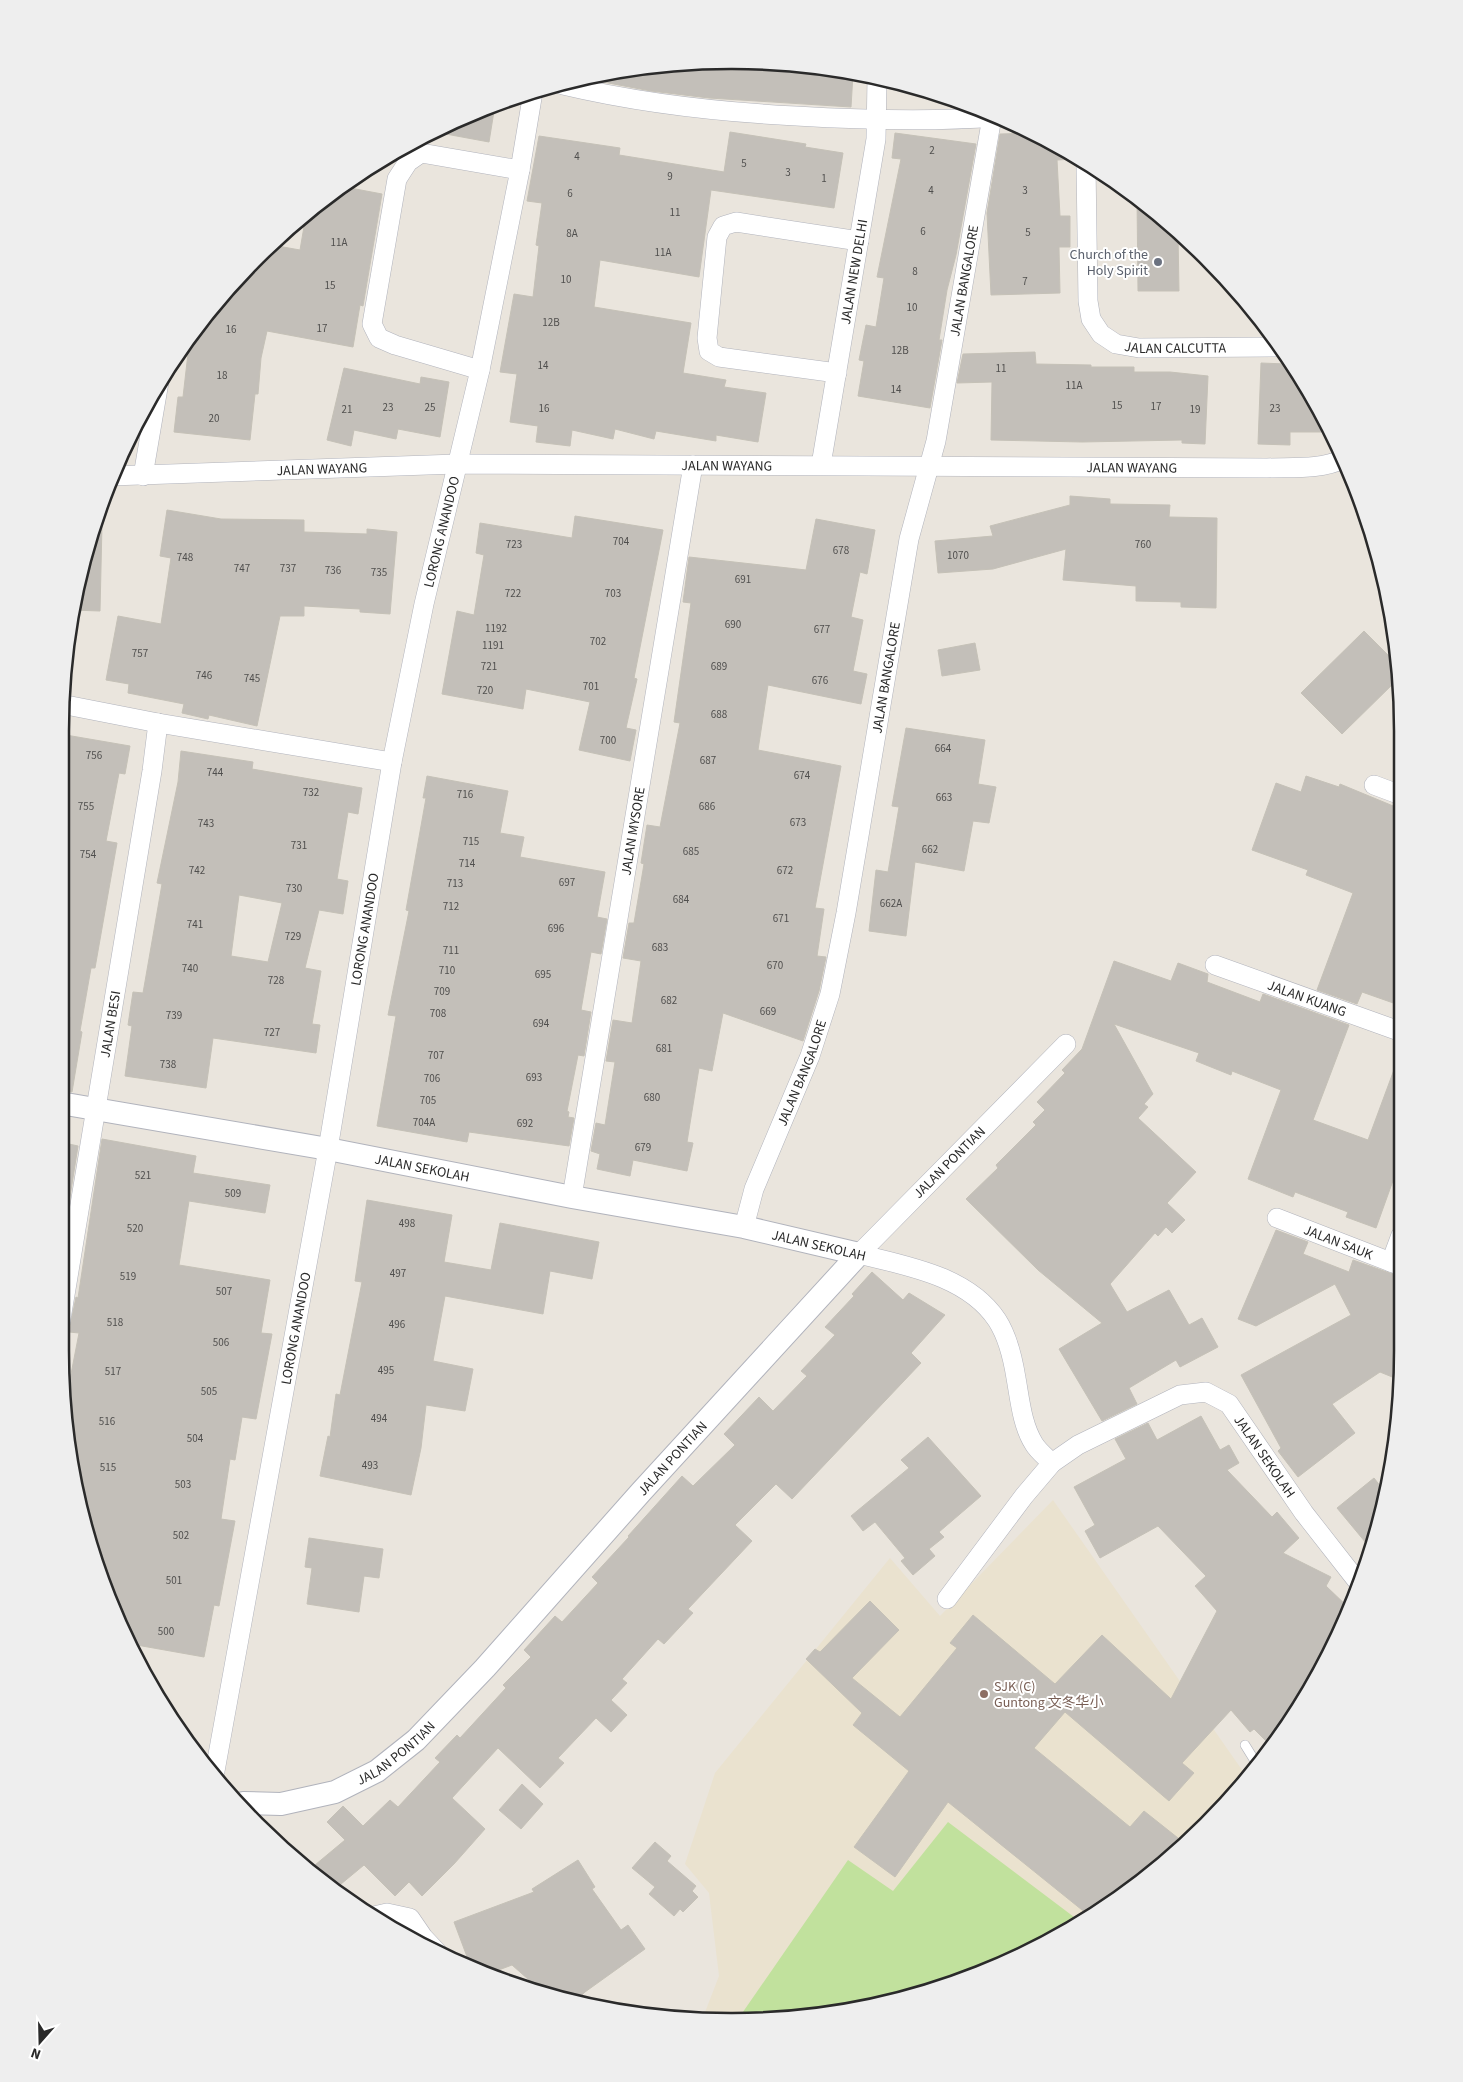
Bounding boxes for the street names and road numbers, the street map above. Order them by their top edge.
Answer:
street label: JALAN NEW DELHI [836,218,873,326]
street label: JALAN BANGALORE [945,223,984,338]
street label: JALAN CALCUTTA [1123,337,1227,359]
street label: JALAN WAYANG [681,456,772,477]
street label: JALAN WAYANG [276,458,368,481]
street label: JALAN WAYANG [1086,458,1177,479]
street label: LORONG ANANDOO [419,474,465,590]
street label: JALAN BANGALORE [867,620,906,735]
street label: JALAN MYSORE [616,785,651,877]
street label: LORONG ANANDOO [346,871,385,987]
street label: JALAN KUANG [1265,976,1349,1022]
street label: JALAN BESI [96,989,126,1059]
street label: JALAN BANGALORE [773,1017,832,1129]
street label: JALAN PONTIAN [909,1122,990,1203]
street label: JALAN SEKOLAH [373,1149,471,1188]
street label: JALAN SAUK [1301,1220,1377,1266]
street label: JALAN SEKOLAH [770,1225,868,1267]
street label: LORONG ANANDOO [276,1271,316,1386]
street label: JALAN SEKOLAH [1229,1412,1300,1502]
street label: JALAN PONTIAN [633,1417,712,1500]
street label: JALAN PONTIAN [354,1717,440,1791]

